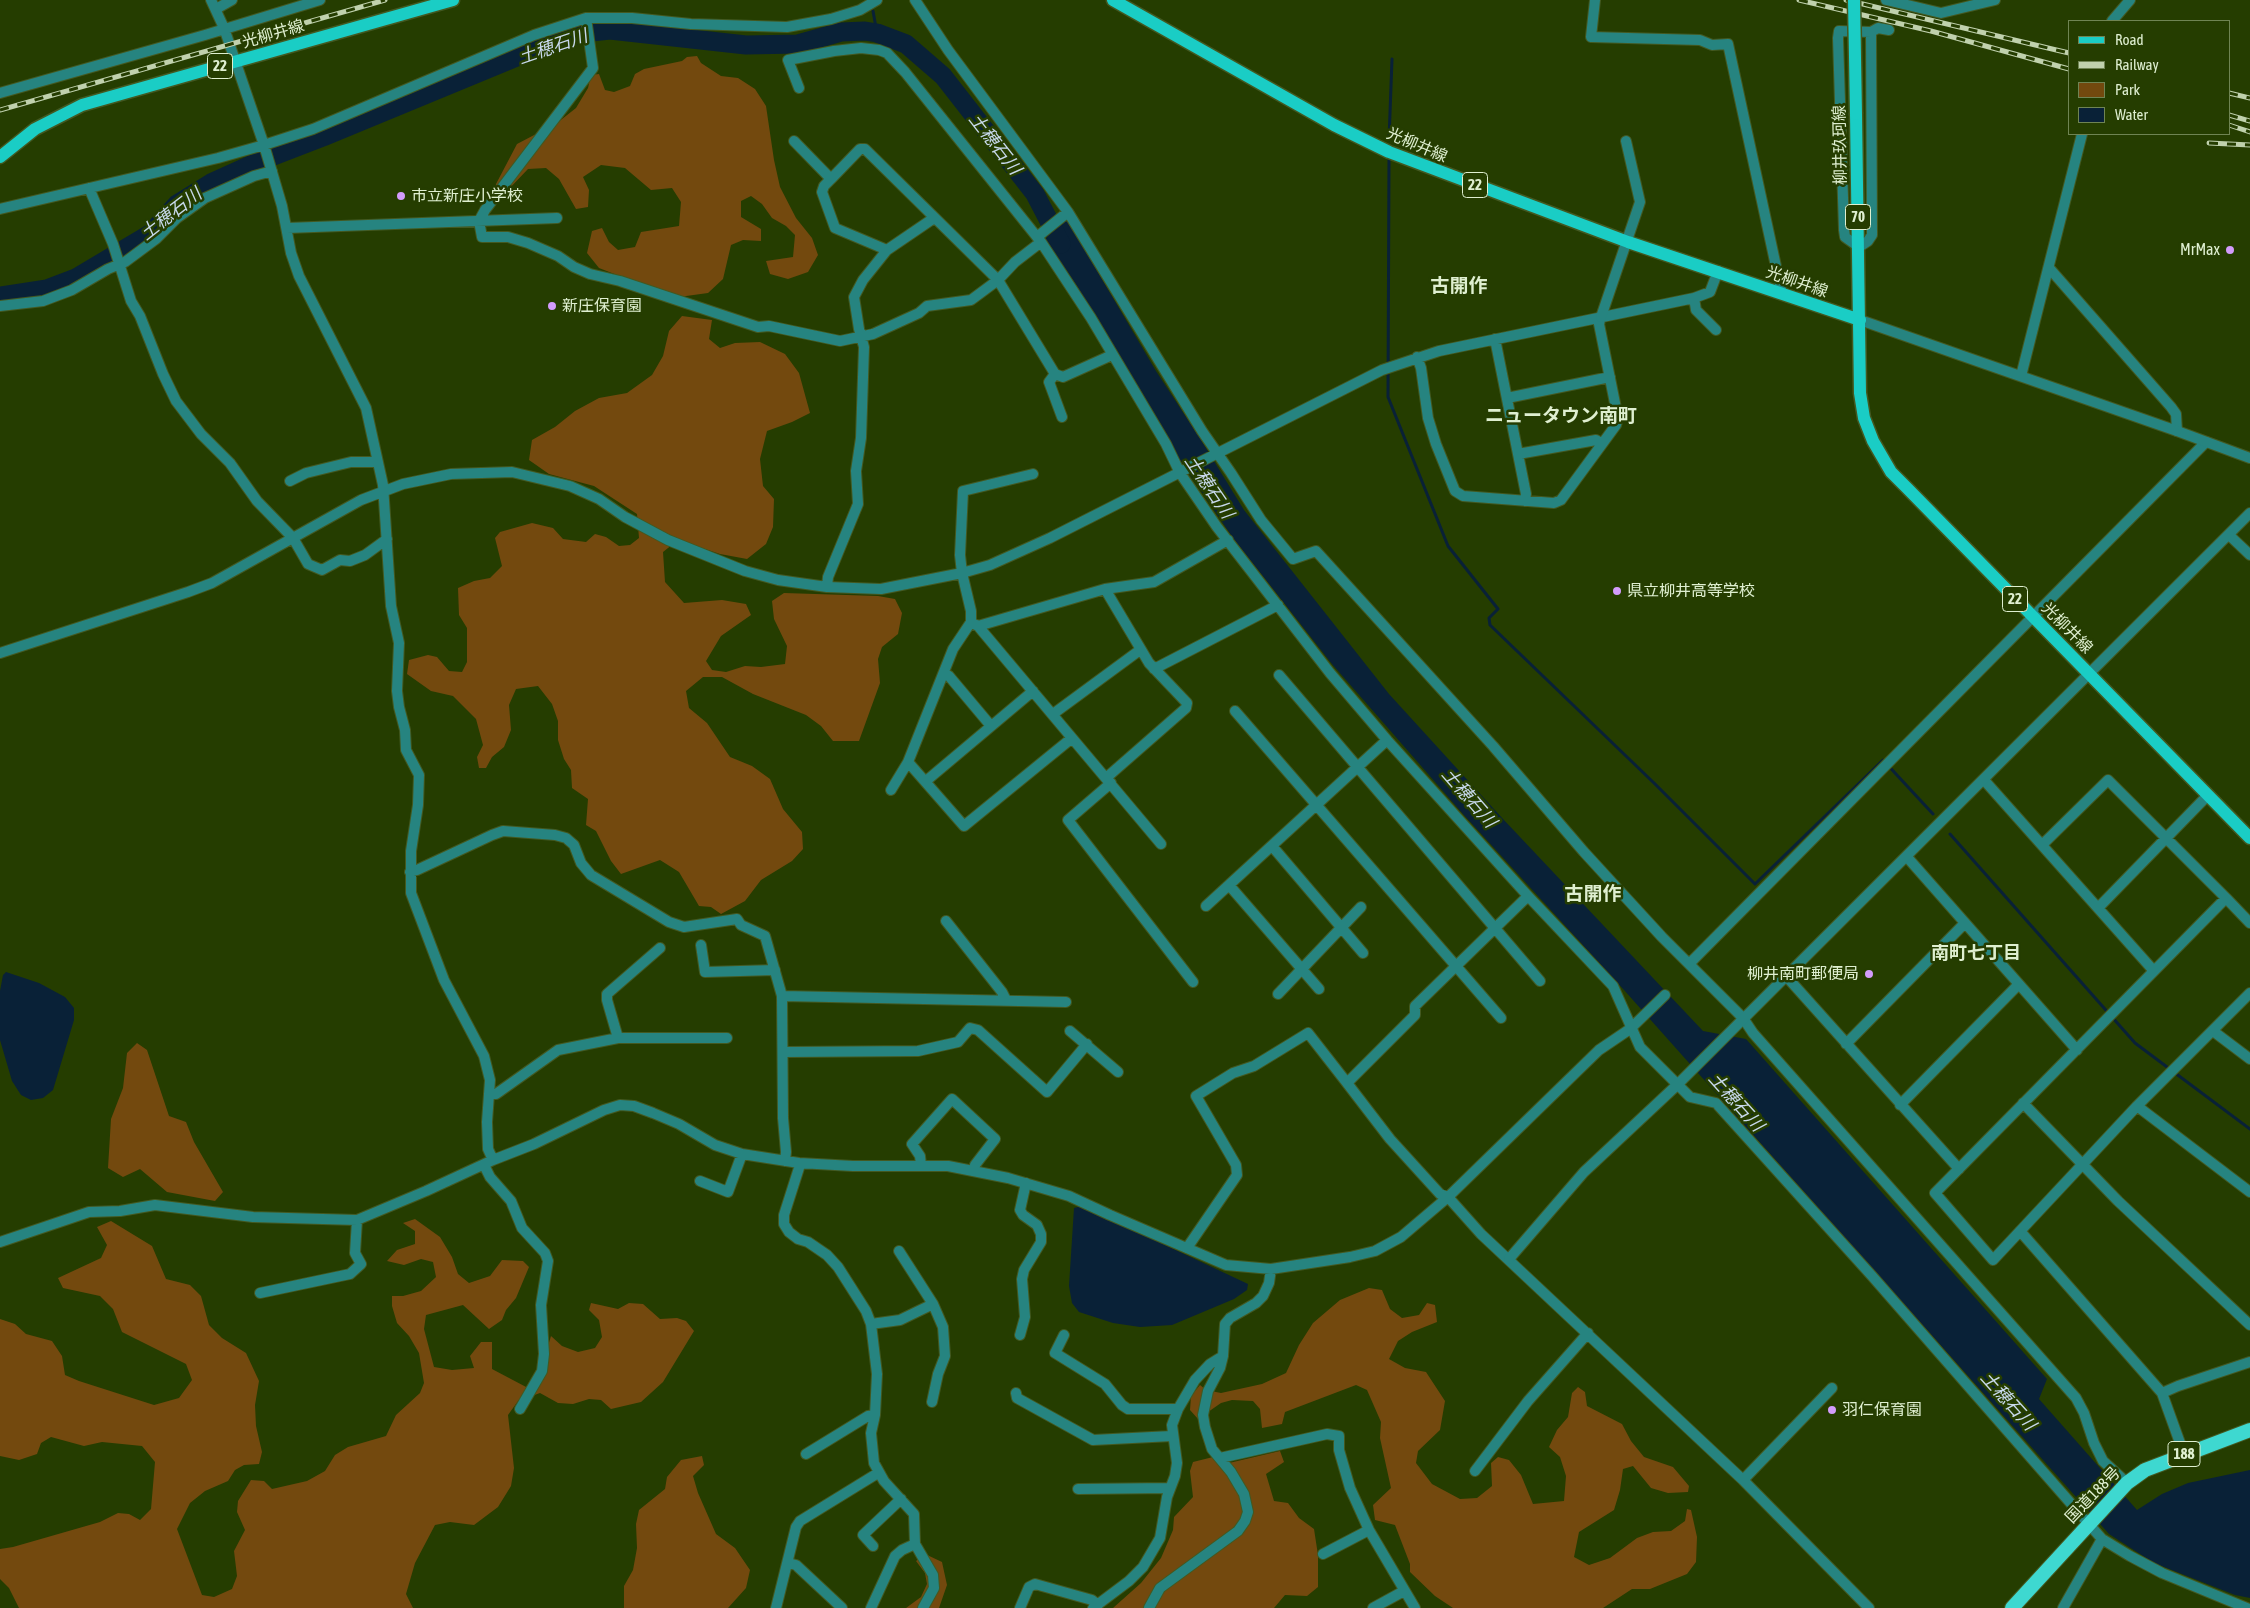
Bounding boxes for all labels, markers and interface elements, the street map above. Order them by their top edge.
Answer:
street label: 光柳井線 [240,16,306,52]
legend [2068,20,2230,135]
water label: 土穂石川 [515,25,591,69]
text: Road [2115,31,2144,48]
road number: 22 [208,54,232,78]
text: Railway [2115,56,2159,73]
text: Park [2115,81,2140,98]
street label: 柳井玖珂線 [1830,105,1850,185]
text: Water [2115,106,2148,123]
water label: 土穂石川 [964,109,1026,179]
street label: 光柳井線 [1384,124,1450,166]
road number: 22 [1462,172,1488,198]
water label: 土穂石川 [136,183,206,245]
place label: 市立新庄小学校 [411,186,523,206]
marker: 市立新庄小学校 [395,190,407,202]
road number: 70 [1846,204,1870,230]
place label: MrMax [2180,240,2220,260]
marker: MrMax [2224,244,2236,256]
street label: 光柳井線 [1764,263,1830,301]
district label: 古開作 [1431,275,1487,297]
place label: 新庄保育園 [562,296,642,316]
marker: 新庄保育園 [546,300,558,312]
district label: ニュータウン南町 [1485,405,1637,427]
water label: 土穂石川 [1180,451,1238,523]
place label: 県立柳井高等学校 [1627,581,1755,601]
marker: 県立柳井高等学校 [1611,585,1623,597]
road number: 22 [2002,586,2028,612]
street label: 光柳井線 [2038,599,2096,657]
water label: 土穂石川 [1437,764,1501,832]
district label: 古開作 [1565,883,1621,905]
district label: 南町七丁目 [1931,942,2021,964]
place label: 柳井南町郵便局 [1747,964,1859,984]
marker: 柳井南町郵便局 [1863,968,1875,980]
water label: 土穂石川 [1704,1068,1768,1136]
water label: 土穂石川 [1976,1367,2040,1435]
place label: 羽仁保育園 [1842,1400,1922,1420]
marker: 羽仁保育園 [1826,1404,1838,1416]
road number: 188 [2168,1442,2200,1466]
street label: 国道188号 [2062,1463,2124,1527]

